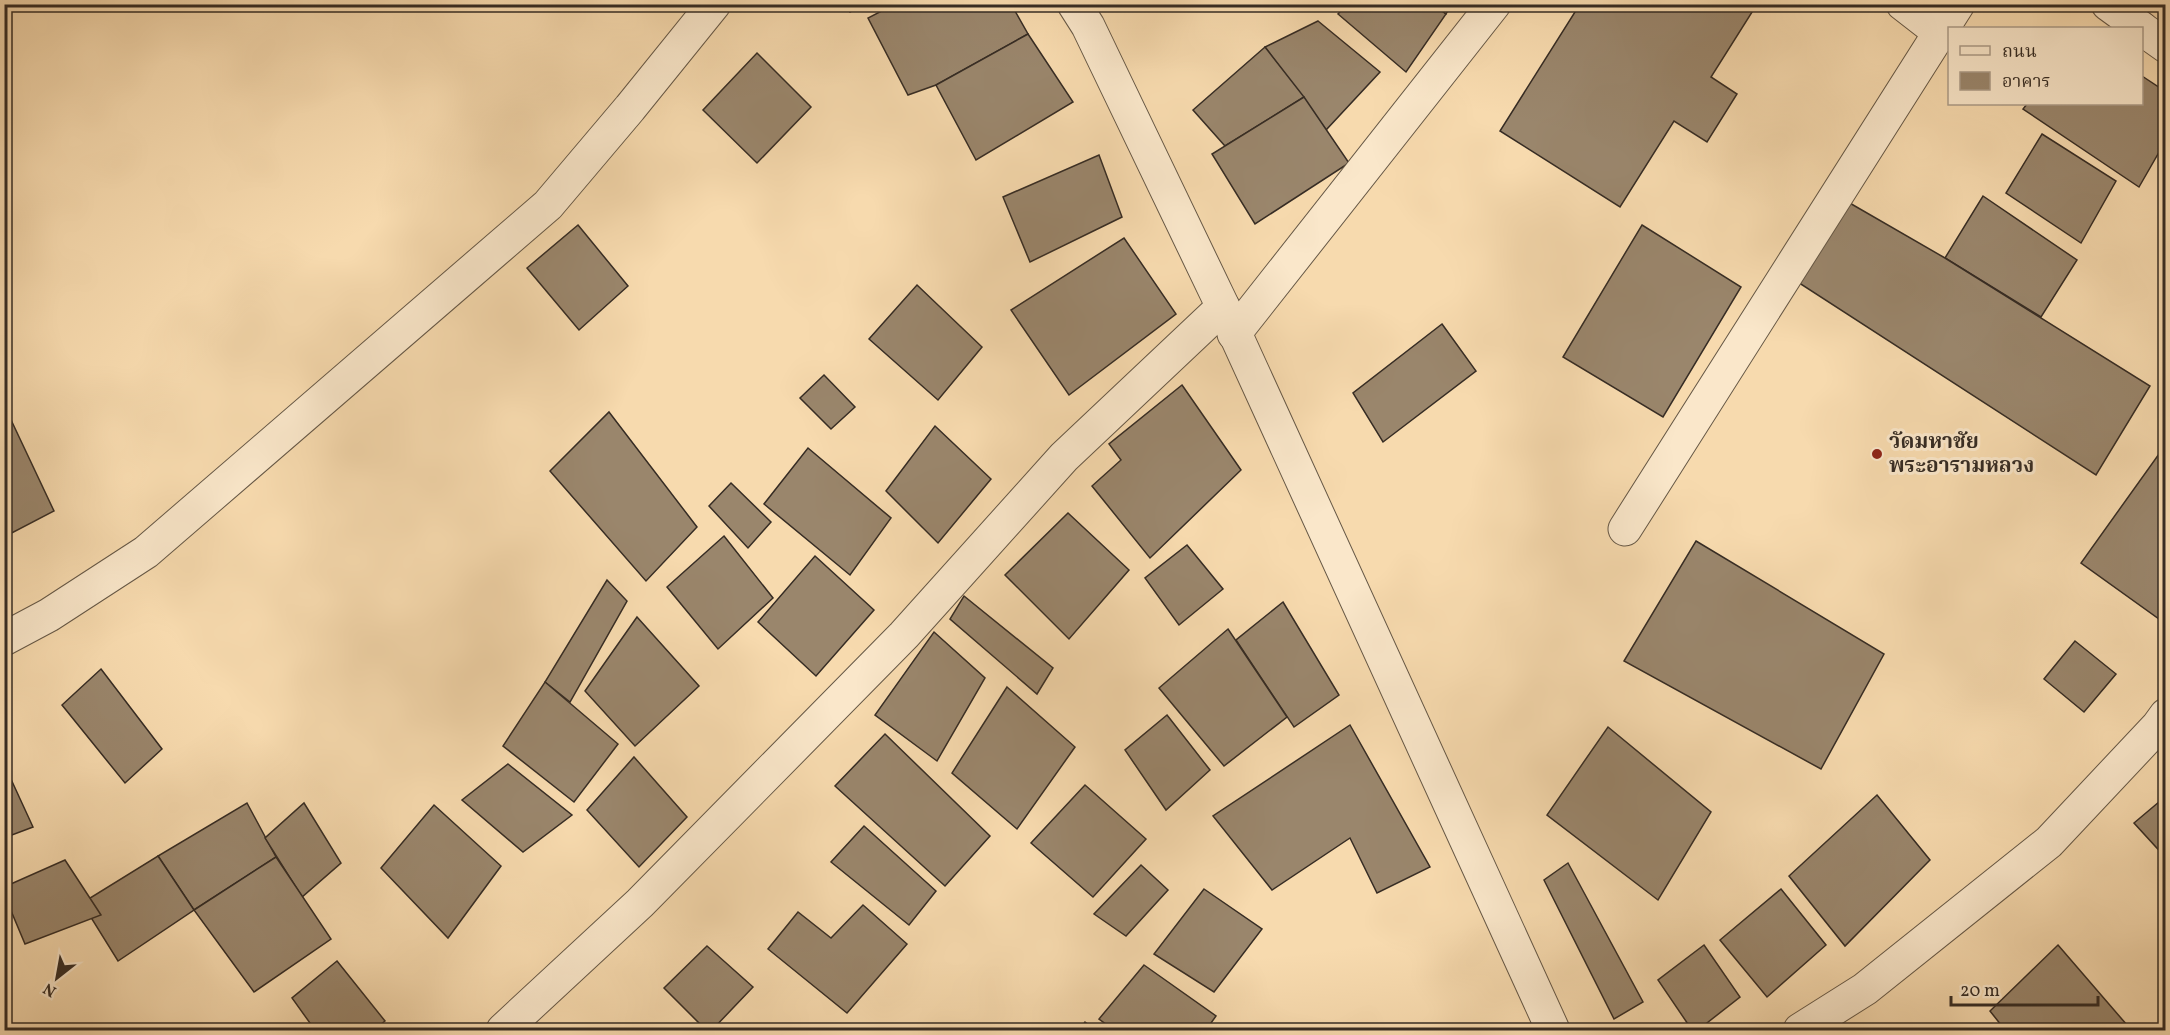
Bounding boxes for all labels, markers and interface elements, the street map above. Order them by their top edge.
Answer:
legend [1948,27,2143,105]
text: ถนน [2002,40,2037,65]
text: อาคาร [2002,70,2051,95]
place label: วัดมหาชัย พระอารามหลวง [1889,428,2034,481]
marker: วัดมหาชัย พระอารามหลวง [1870,447,1884,461]
north arrow [27,948,87,1008]
scale bar [1951,969,2098,1007]
text: N [39,977,61,1002]
text: 20 m [1960,979,2000,1004]

